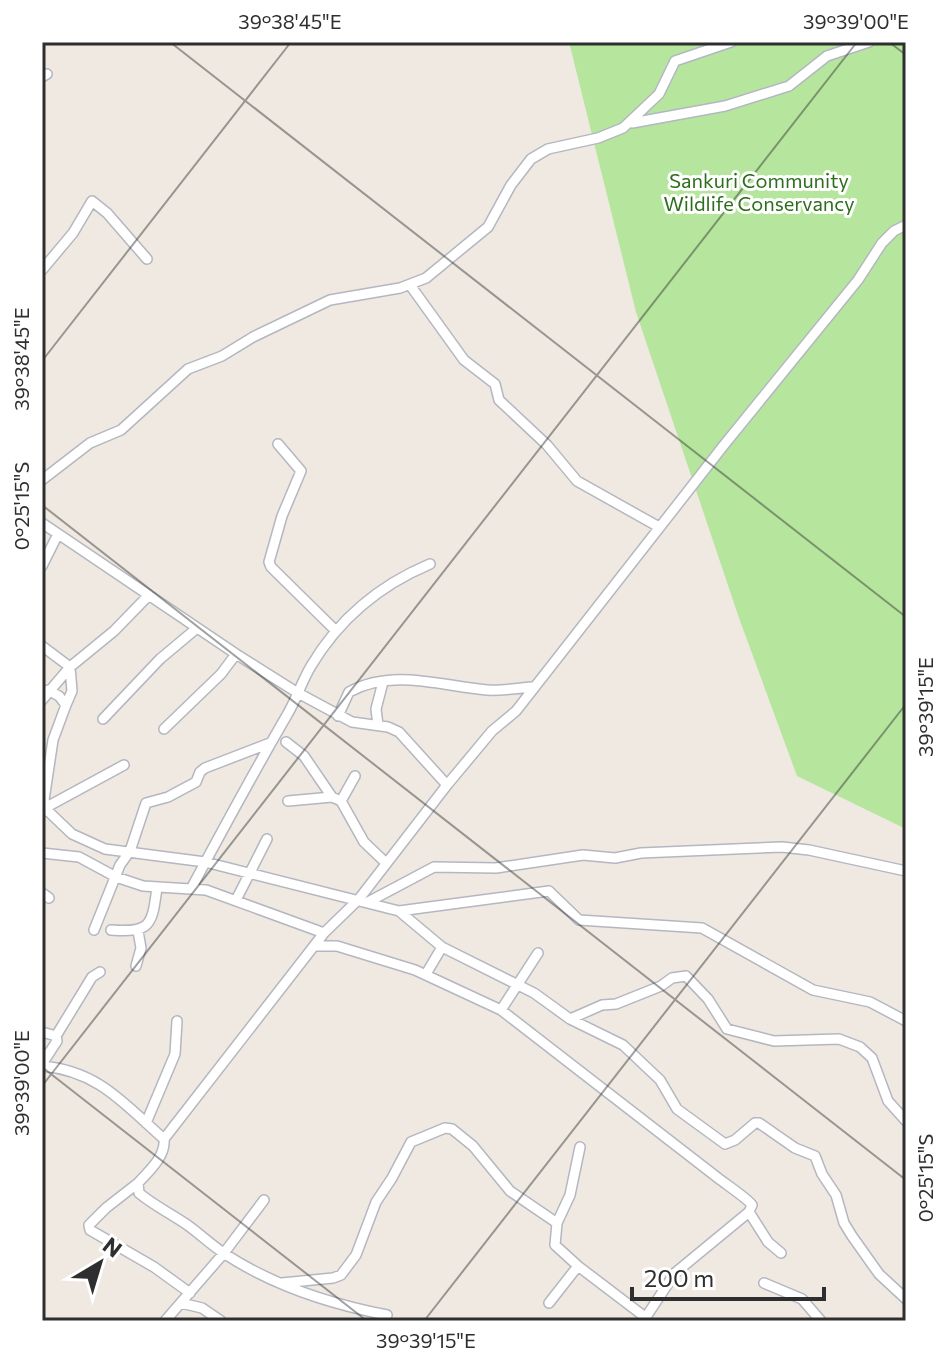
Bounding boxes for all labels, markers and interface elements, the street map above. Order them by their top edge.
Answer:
text: 39°38'45"E [238,9,342,33]
text: 39°39'00"E [803,9,909,33]
park label: Sankuri Community Wildlife Conservancy [663,168,855,215]
text: 39°38'45"E [9,307,33,411]
text: 0°25'15"S [9,462,33,550]
text: 39°39'15"E [913,657,937,757]
text: 39°39'00"E [9,1030,33,1136]
text: 0°25'15"S [913,1134,937,1222]
north arrow [60,1223,140,1303]
text: N [98,1231,127,1263]
scale bar [632,1251,824,1301]
text: 200 m [644,1263,714,1292]
text: 39°39'15"E [376,1328,476,1352]

